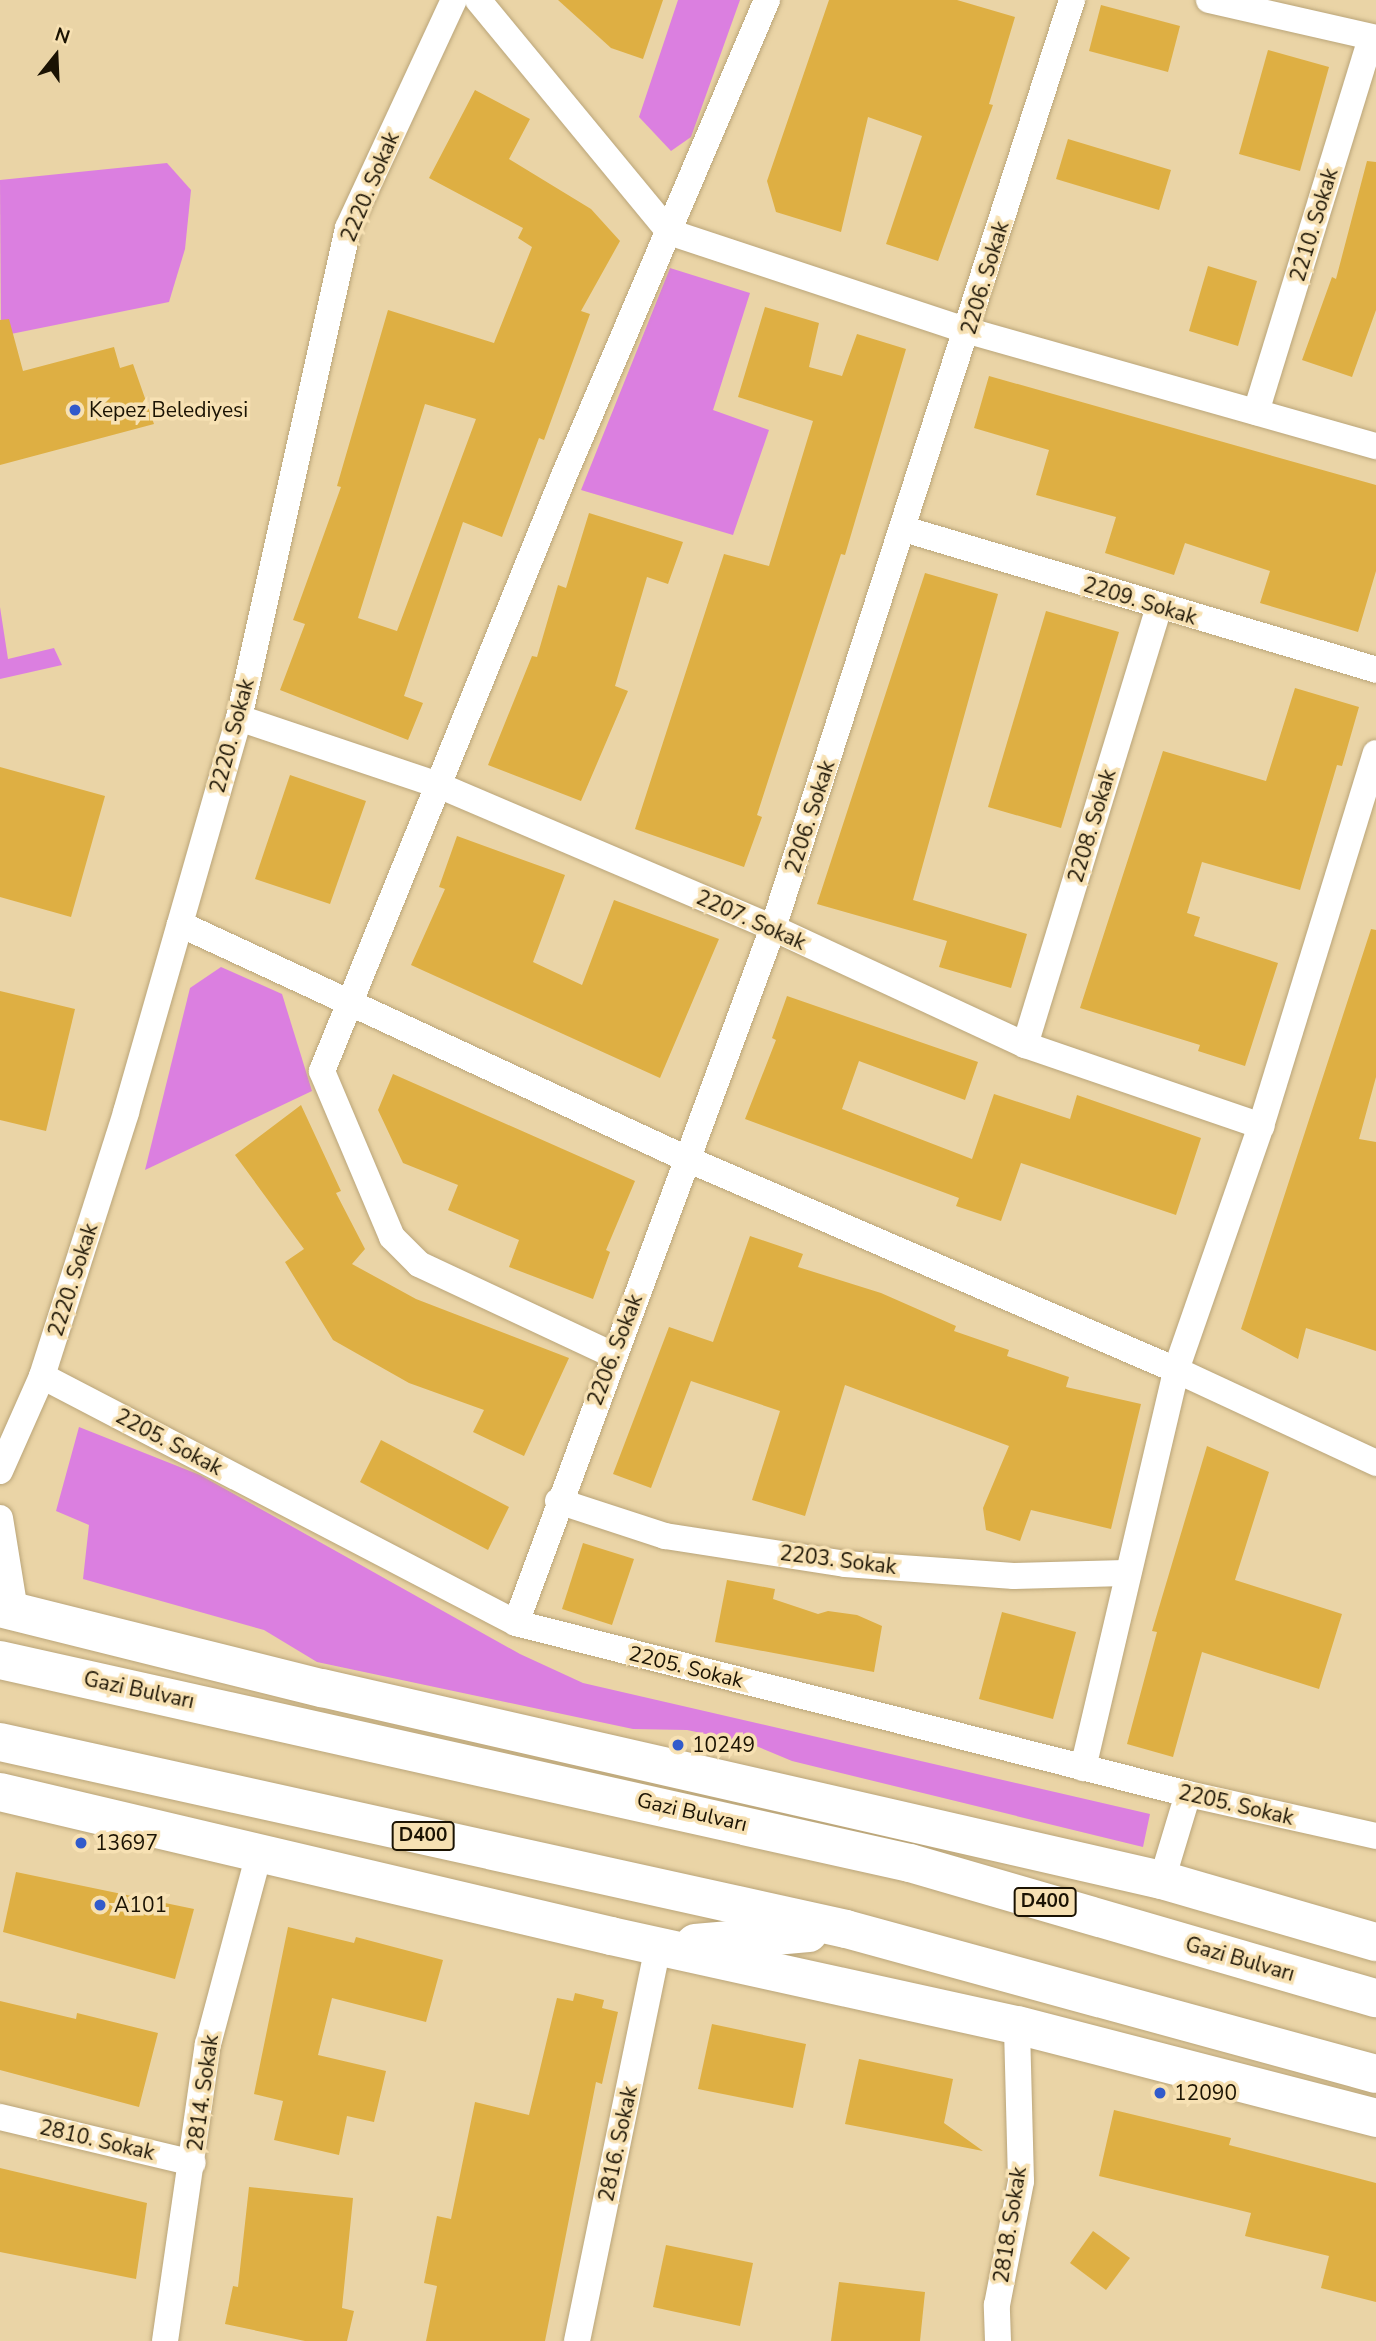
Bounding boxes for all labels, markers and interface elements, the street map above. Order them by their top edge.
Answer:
north arrow [21,21,91,91]
text: N [52,21,73,51]
street label: 2220. Sokak [336,128,404,246]
street label: 2210. Sokak [1285,165,1343,285]
street label: 2206. Sokak [956,218,1014,338]
place label: Kepez Belediyesi [89,397,248,423]
marker: Kepez Belediyesi [67,402,83,418]
street label: 2209. Sokak [1080,572,1200,630]
street label: 2220. Sokak [205,676,259,796]
street label: 2206. Sokak [780,757,840,877]
street label: 2208. Sokak [1063,766,1121,886]
street label: 2207. Sokak [692,885,810,955]
street label: 2220. Sokak [43,1220,103,1340]
street label: 2206. Sokak [582,1291,648,1409]
street label: 2205. Sokak [111,1403,227,1481]
street label: 2203. Sokak [778,1540,898,1580]
street label: 2205. Sokak [626,1641,746,1693]
street label: Gazi Bulvarı [81,1666,197,1714]
place label: 10249 [692,1732,755,1758]
marker: 10249 [670,1737,686,1753]
street label: 2205. Sokak [1176,1780,1296,1830]
street label: Gazi Bulvarı [634,1787,750,1837]
road number: D400 [392,1820,454,1852]
place label: 13697 [95,1830,158,1856]
marker: 13697 [73,1835,89,1851]
road number: D400 [1014,1886,1076,1918]
place label: A101 [114,1892,167,1918]
marker: A101 [92,1897,108,1913]
street label: Gazi Bulvarı [1182,1931,1298,1987]
street label: 2814. Sokak [182,2033,224,2153]
place label: 12090 [1174,2080,1237,2106]
street label: 2816. Sokak [593,2084,643,2204]
marker: 12090 [1152,2085,1168,2101]
street label: 2810. Sokak [37,2115,157,2165]
street label: 2818. Sokak [988,2165,1032,2285]

